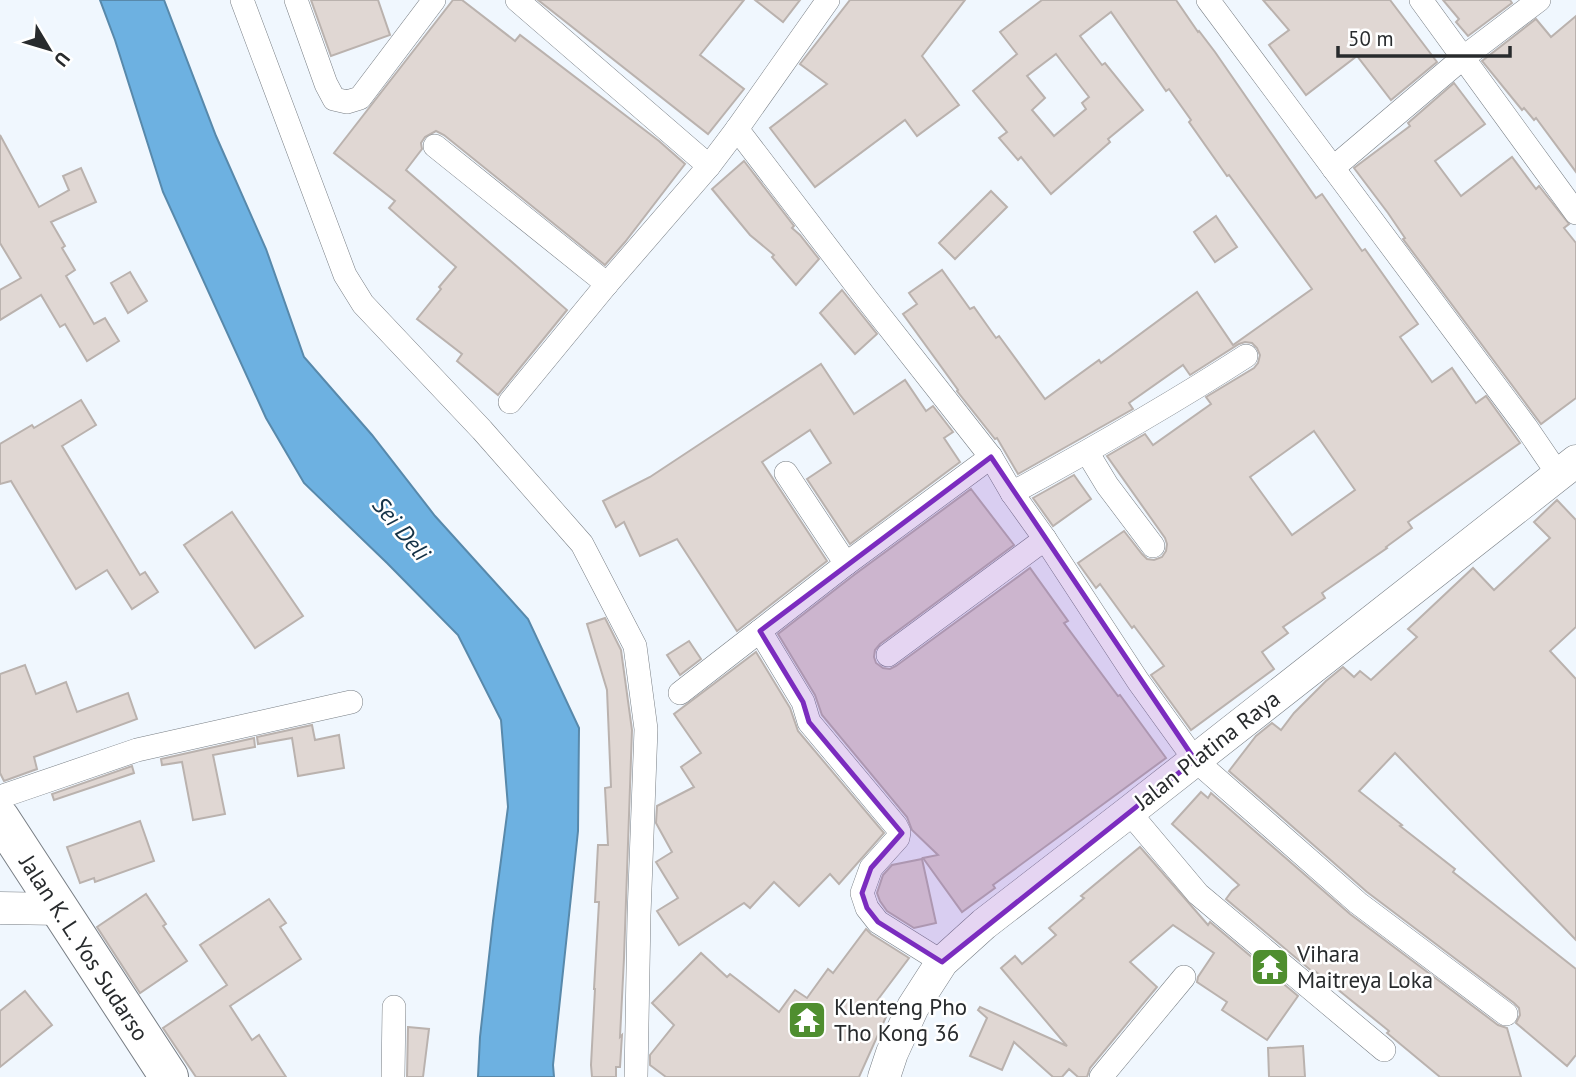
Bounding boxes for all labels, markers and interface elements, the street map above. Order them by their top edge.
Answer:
north arrow [14,14,84,84]
scale bar [1338,14,1510,58]
text: 50 m [1348,25,1394,52]
text: U [49,47,76,72]
water label: Sei Deli [366,490,438,568]
street label: Jalan Platina Raya [1127,684,1285,816]
street label: Jalan K. L. Yos Sudarso [13,848,155,1046]
place label: Vihara Maitreya Loka [1296,939,1433,994]
temple icon: Vihara Maitreya Loka [1249,946,1291,988]
place label: Klenteng Pho Tho Kong 36 [834,992,967,1047]
temple icon: Klenteng Pho Tho Kong 36 [786,999,828,1041]

